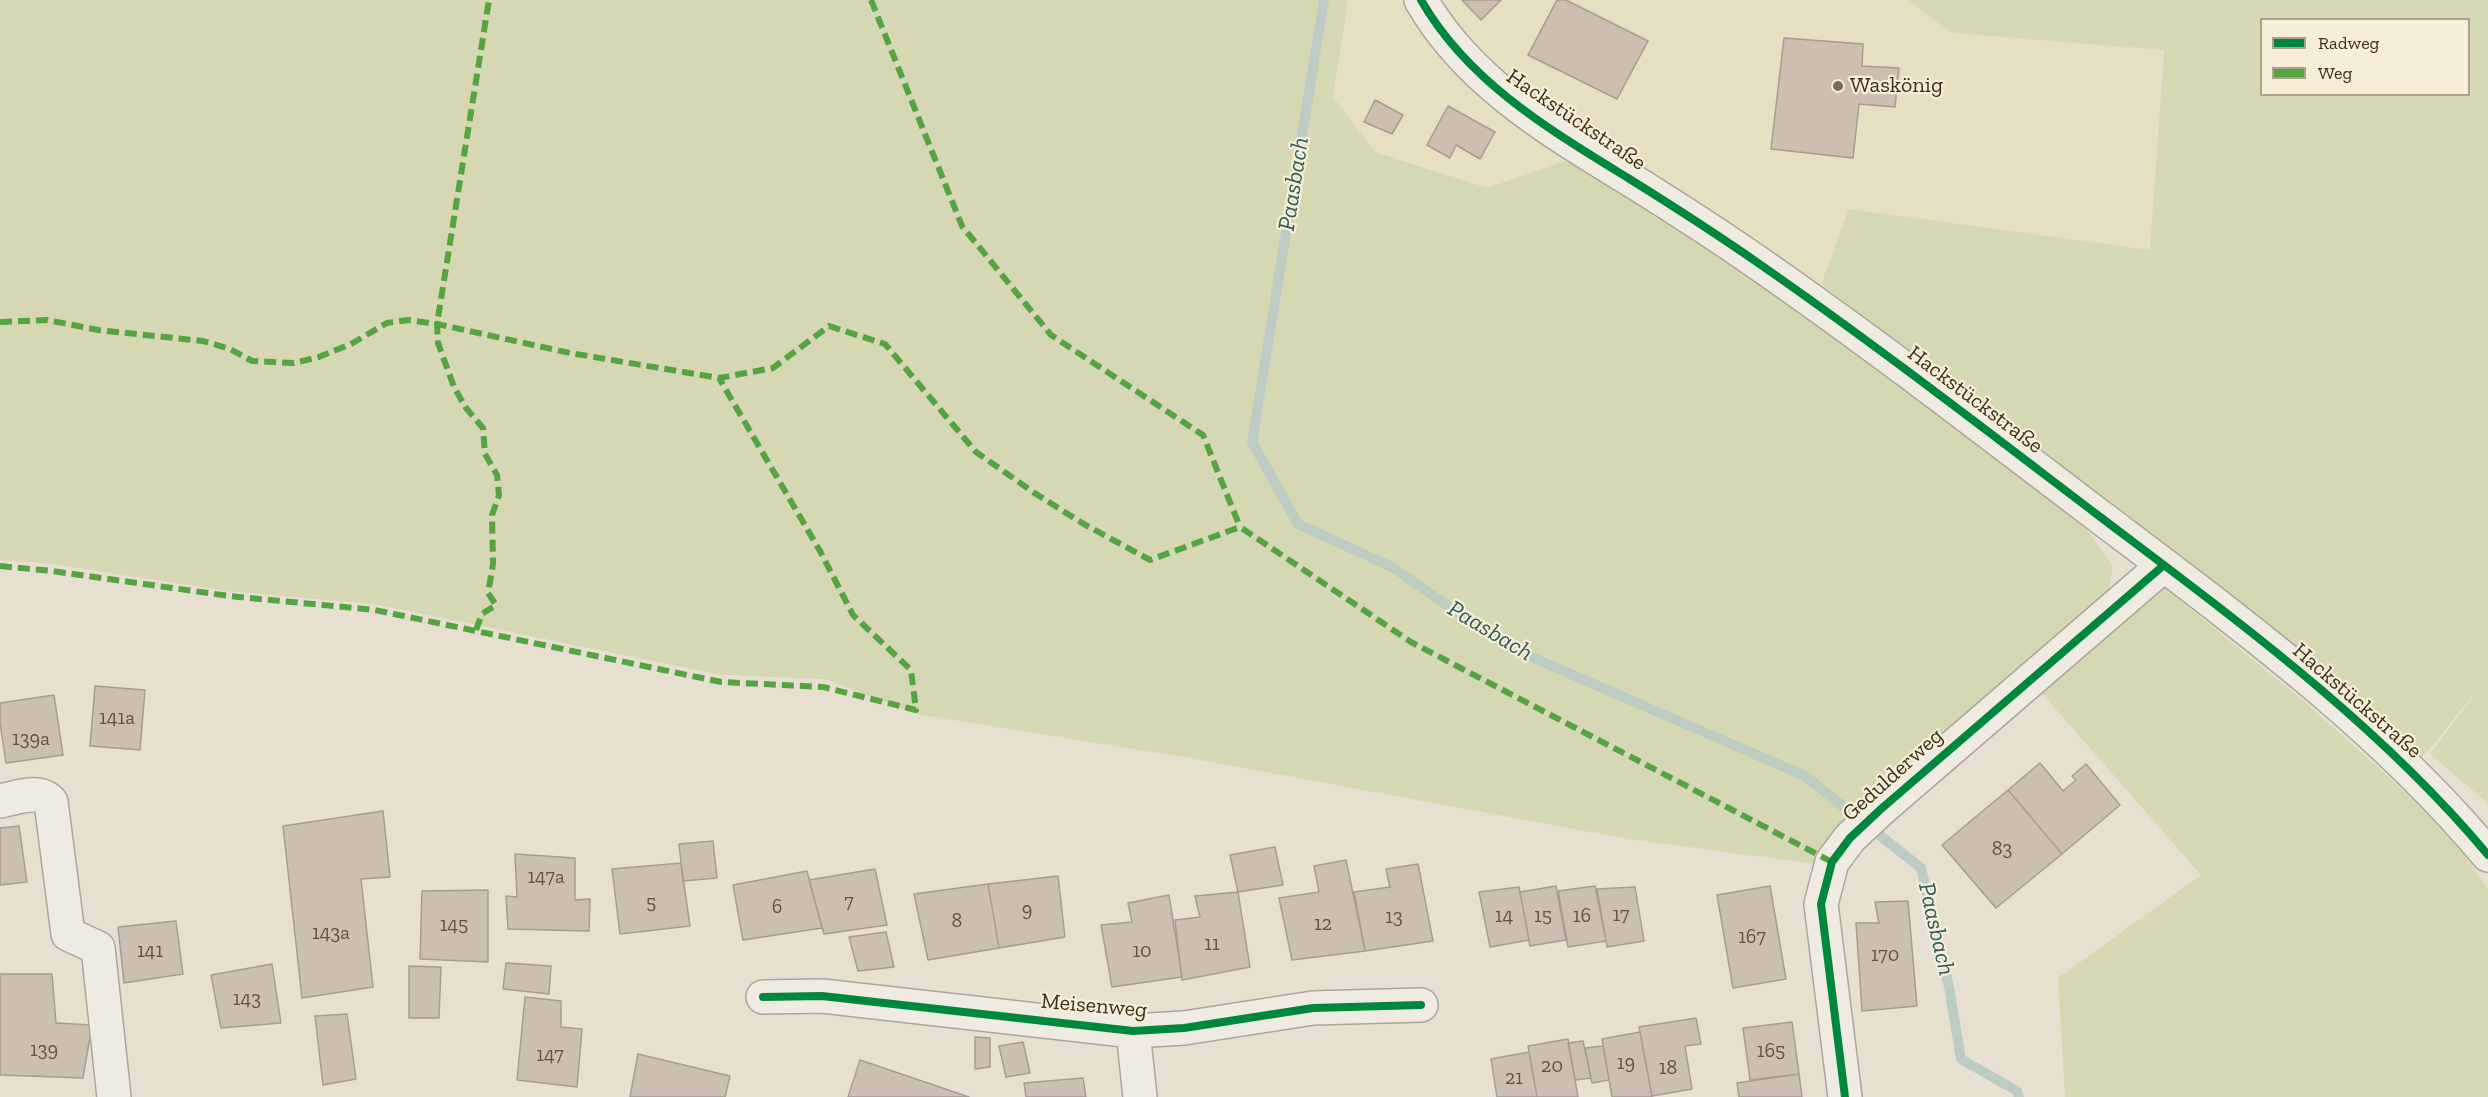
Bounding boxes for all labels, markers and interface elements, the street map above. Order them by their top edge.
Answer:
legend [2260,18,2470,96]
text: Radweg [2318,32,2379,54]
text: Weg [2318,62,2352,84]
street label: Hackstückstraße [1501,64,1651,176]
place label: Waskönig [1850,73,1943,99]
marker: Waskönig [1831,79,1845,93]
water label: Paasbach [1272,135,1316,233]
street label: Hackstückstraße [1902,340,2048,460]
water label: Paasbach [1442,594,1538,668]
street label: Hackstückstraße [2287,638,2427,764]
house number: 141a [99,706,135,730]
street label: Gedulderweg [1837,723,1949,827]
house number: 139a [12,727,50,751]
house number: 83 [1992,837,2012,861]
house number: 147a [527,865,565,889]
water label: Paasbach [1911,880,1961,978]
house number: 7 [844,890,854,914]
house number: 5 [646,891,656,915]
house number: 6 [772,895,782,919]
house number: 9 [1022,898,1032,922]
house number: 17 [1613,903,1629,927]
house number: 14 [1495,904,1513,928]
house number: 15 [1534,904,1552,928]
house number: 16 [1573,904,1591,928]
house number: 13 [1385,905,1403,929]
house number: 8 [952,909,962,933]
house number: 12 [1314,912,1332,936]
house number: 145 [440,913,468,937]
house number: 143a [312,921,350,945]
house number: 167 [1738,925,1766,949]
house number: 11 [1204,932,1220,956]
house number: 141 [137,939,163,963]
house number: 10 [1132,939,1152,963]
house number: 170 [1871,943,1899,967]
house number: 143 [233,987,261,1011]
street label: Meisenweg [1040,988,1148,1024]
house number: 139 [30,1038,58,1062]
house number: 165 [1757,1039,1785,1063]
house number: 147 [536,1043,564,1067]
house number: 19 [1617,1051,1635,1075]
house number: 20 [1541,1054,1563,1078]
house number: 18 [1659,1056,1677,1080]
house number: 21 [1505,1066,1523,1090]

